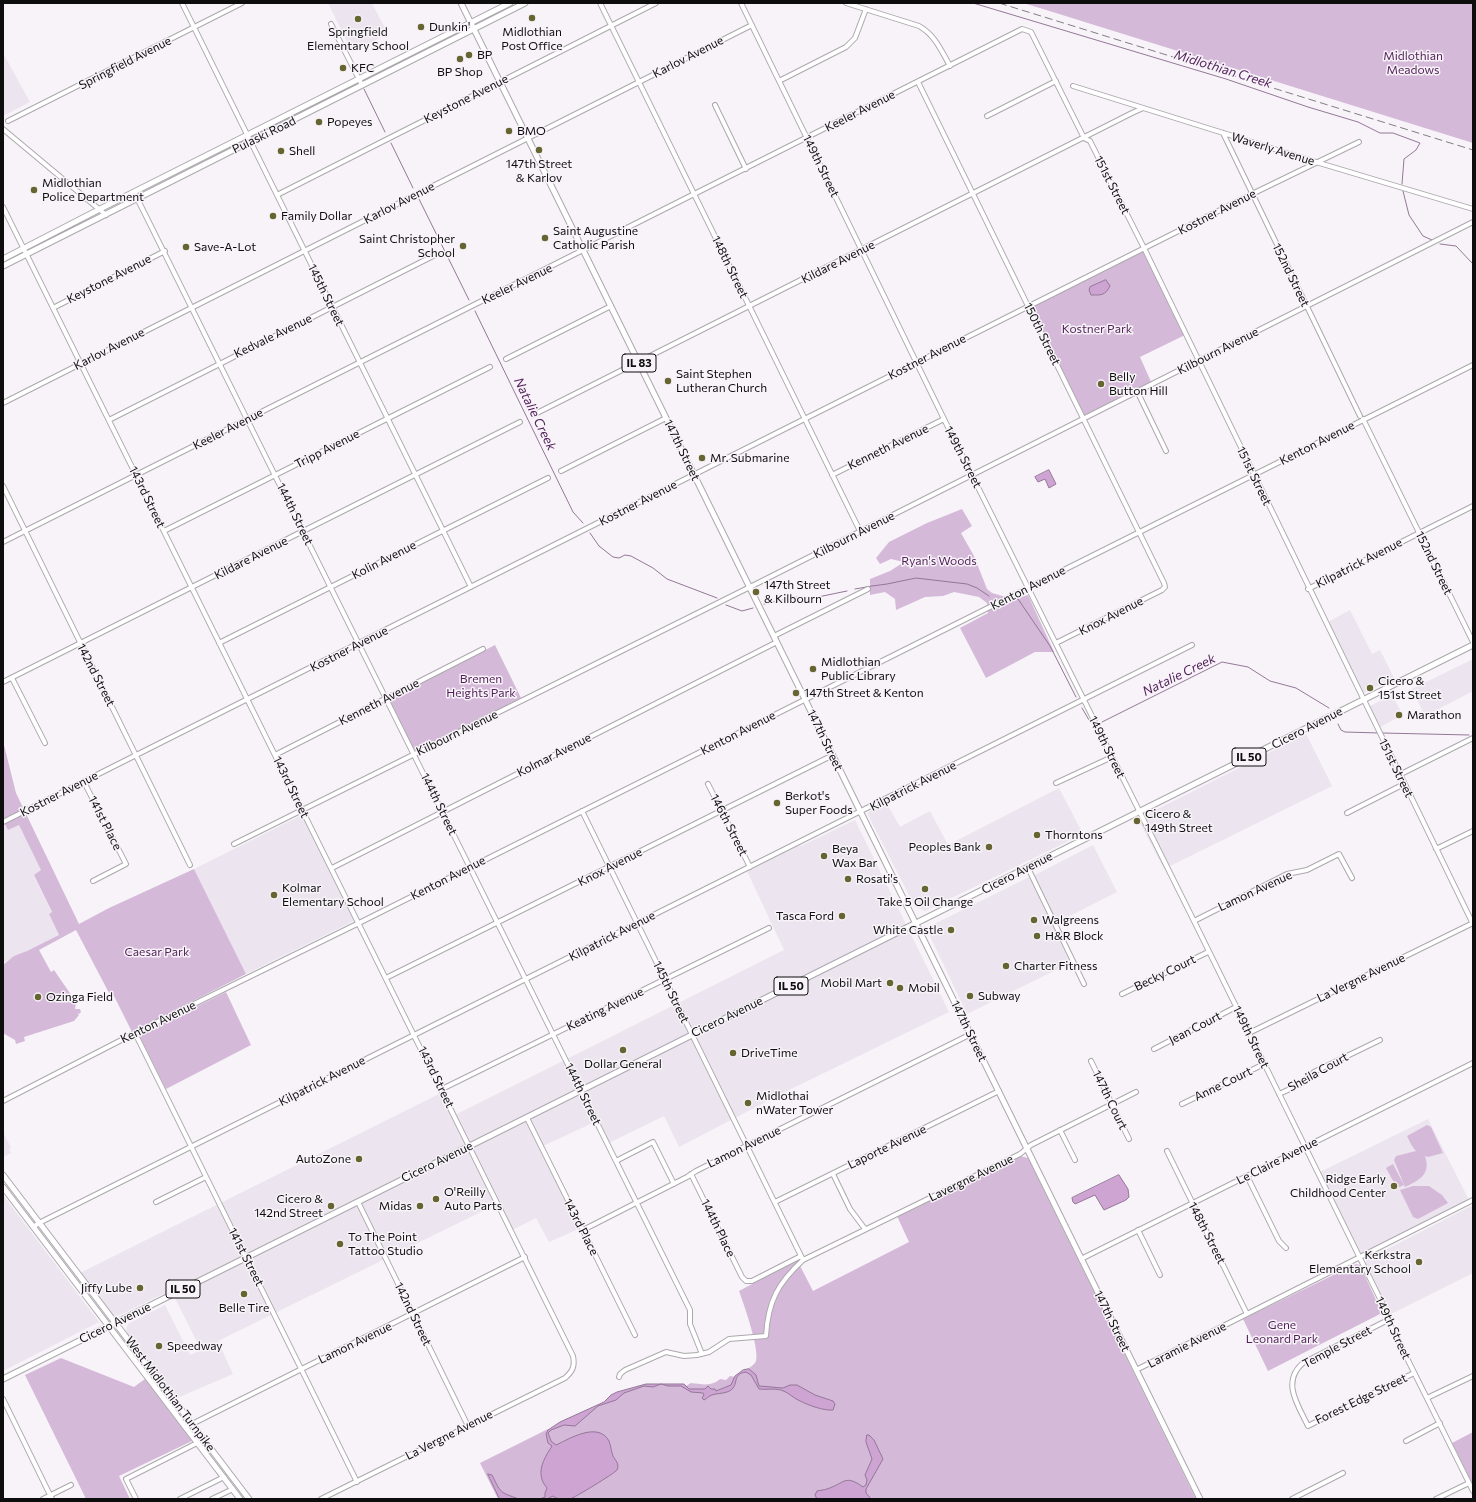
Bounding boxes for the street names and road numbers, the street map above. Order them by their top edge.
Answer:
street label: Springfield Avenue [76,33,174,93]
street label: Karlov Avenue [650,33,726,81]
street label: Keystone Avenue [421,72,511,126]
street label: Keeler Avenue [823,87,897,135]
street label: Pulaski Road [230,113,298,157]
street label: Waverly Avenue [1230,129,1316,169]
street label: 149th Street [800,132,842,200]
street label: 151st Street [1091,153,1133,217]
street label: Karlov Avenue [361,179,437,227]
street label: Kostner Avenue [1176,186,1258,238]
street label: 148th Street [709,233,751,301]
street label: Kildare Avenue [799,237,877,287]
street label: 152nd Street [1269,241,1313,309]
street label: Keystone Avenue [64,252,154,306]
street label: Keeler Avenue [479,261,555,307]
street label: 145th Street [305,262,347,328]
street label: 150th Street [1021,300,1063,368]
street label: Kedvale Avenue [232,311,314,361]
street label: Kilbourn Avenue [1175,324,1261,378]
street label: Karlov Avenue [71,325,147,373]
street label: Kostner Avenue [886,331,968,383]
road number: IL 83 [622,354,656,372]
street label: Keeler Avenue [191,405,265,453]
street label: 147th Street [661,417,703,483]
street label: Kenton Avenue [1277,418,1357,468]
street label: Kenneth Avenue [845,421,931,473]
street label: 149th Street [941,424,985,490]
street label: Tripp Avenue [292,426,362,472]
street label: 151st Street [1234,444,1274,508]
street label: 143rd Street [126,464,168,530]
street label: Kostner Avenue [597,477,679,529]
street label: 144th Street [274,480,316,548]
street label: Kilbourn Avenue [811,508,897,562]
street label: 152nd Street [1412,529,1456,597]
street label: Kildare Avenue [212,533,290,583]
street label: Kilpatrick Avenue [1313,535,1405,591]
street label: Kolin Avenue [349,538,419,582]
street label: Kenton Avenue [988,563,1068,613]
street label: Knox Avenue [1076,594,1146,638]
street label: Kostner Avenue [308,623,390,675]
street label: 142nd Street [74,641,118,709]
street label: Kenneth Avenue [337,676,421,728]
street label: Cicero Avenue [1269,704,1345,752]
street label: Kilbourn Avenue [414,707,500,759]
street label: 147th Street [804,707,846,773]
street label: Kenton Avenue [698,708,778,758]
street label: 149th Street [1086,713,1128,781]
street label: Kolmar Avenue [514,730,594,780]
street label: 151st Street [1376,736,1416,800]
road number: IL 50 [1232,748,1266,766]
street label: 143rd Street [270,754,312,820]
street label: Kilpatrick Avenue [867,758,959,814]
street label: Kostner Avenue [18,768,100,820]
street label: 144th Street [418,770,460,838]
street label: 146th Street [707,792,751,858]
street label: 141st Place [85,794,125,852]
street label: Knox Avenue [575,845,645,889]
street label: Cicero Avenue [979,849,1055,897]
street label: Kenton Avenue [408,853,488,903]
street label: Lamon Avenue [1216,868,1294,914]
street label: Kilpatrick Avenue [566,908,658,964]
street label: La Vergne Avenue [1315,950,1407,1006]
street label: Becky Court [1132,952,1198,994]
street label: 145th Street [650,959,692,1025]
road number: IL 50 [774,977,808,995]
street label: Keating Avenue [564,984,646,1034]
street label: Cicero Avenue [689,994,765,1040]
street label: Kenton Avenue [118,998,198,1046]
street label: 147th Street [948,998,990,1064]
street label: 149th Street [1230,1003,1272,1071]
street label: Jean Court [1166,1009,1224,1047]
street label: 143rd Street [415,1044,457,1110]
street label: Sheila Court [1285,1050,1351,1094]
street label: Kilpatrick Avenue [276,1053,368,1109]
street label: 144th Street [562,1060,604,1128]
street label: Anne Court [1192,1064,1254,1104]
street label: 147th Court [1089,1068,1131,1132]
street label: Laporte Avenue [845,1122,929,1172]
street label: Lamon Avenue [705,1123,783,1171]
street label: Le Claire Avenue [1234,1134,1320,1188]
street label: Cicero Avenue [399,1139,475,1185]
street label: Lavergne Avenue [926,1151,1016,1205]
street label: 143rd Place [560,1196,602,1258]
street label: 144th Place [698,1197,738,1259]
street label: 148th Street [1185,1200,1229,1266]
street label: 141st Street [225,1225,267,1289]
road number: IL 50 [166,1280,200,1298]
street label: 142nd Street [391,1280,435,1348]
street label: 147th Street [1091,1288,1133,1354]
street label: 149th Street [1372,1294,1414,1362]
street label: Cicero Avenue [77,1300,153,1346]
street label: Lamon Avenue [316,1319,394,1367]
street label: Laramie Avenue [1145,1319,1229,1371]
street label: Temple Street [1300,1323,1374,1371]
street label: West Midlothian Turnpike [122,1334,218,1454]
street label: Forest Edge Street [1313,1371,1409,1427]
street label: La Vergne Avenue [403,1407,495,1463]

